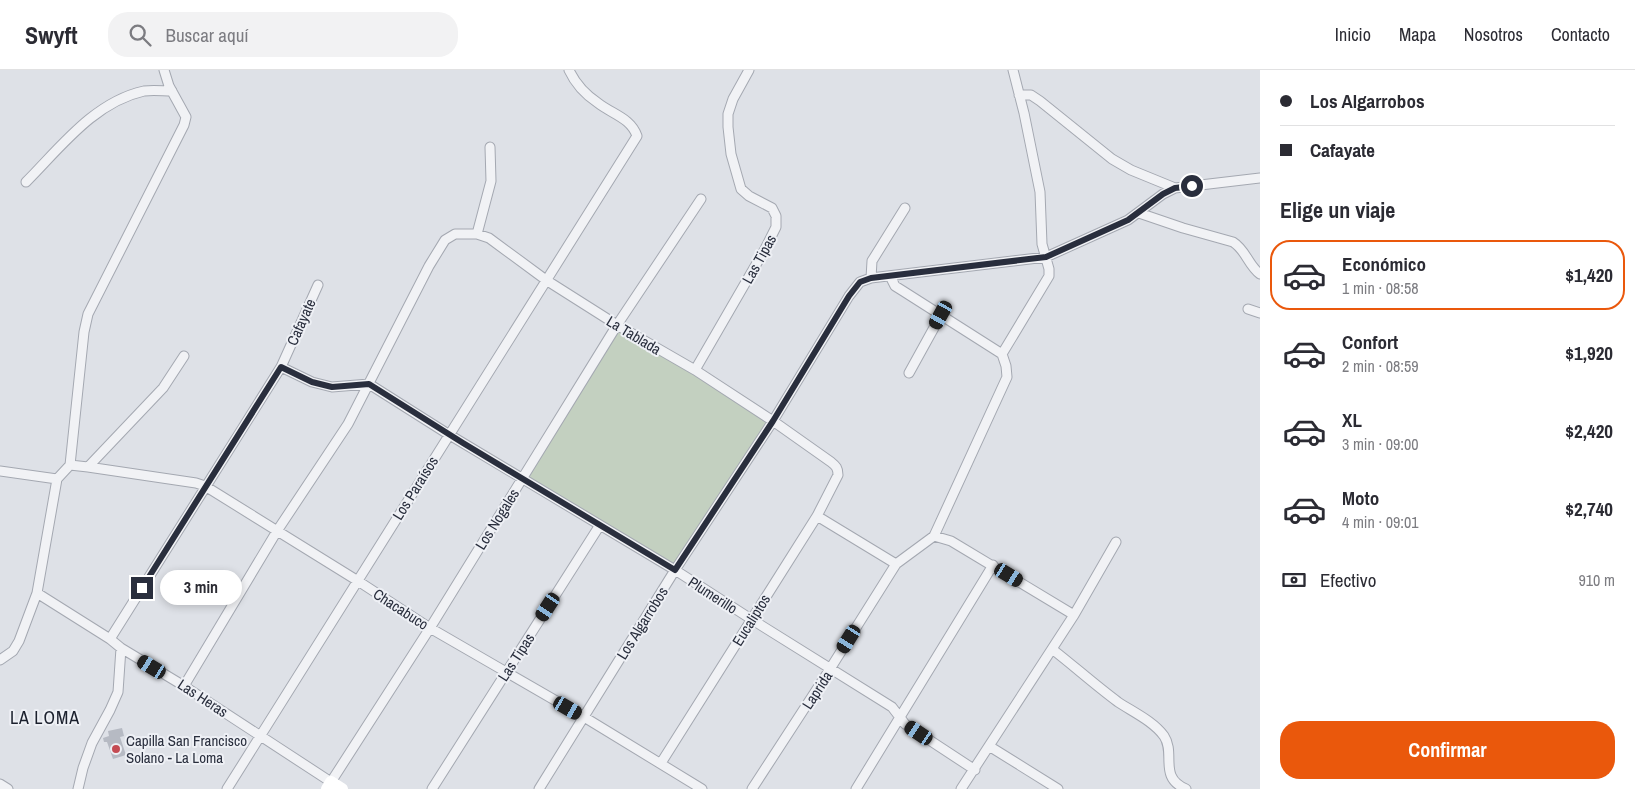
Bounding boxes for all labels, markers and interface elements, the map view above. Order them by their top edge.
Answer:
search box [108,12,458,57]
text: Swyft [25,19,78,51]
icon: search [126,21,154,49]
text: Buscar aquí [166,22,249,48]
text: Inicio [1335,22,1371,47]
text: Mapa [1399,22,1436,47]
text: Nosotros [1464,22,1523,47]
text: Contacto [1551,22,1610,47]
text: Los Algarrobos [1310,88,1425,114]
text: Cafayate [1310,137,1375,163]
route start [1181,175,1203,197]
text: Elige un viaje [1280,195,1395,225]
street label: Las Tipas [737,230,781,288]
text: Económico [1342,251,1426,277]
icon: car [1282,253,1327,298]
text: $1,420 [1565,262,1613,288]
text: 1 min · 08:58 [1342,277,1419,299]
street label: Cafayate [281,295,321,349]
car [927,298,954,332]
street label: La Tablada [603,310,665,360]
text: Confort [1342,329,1398,355]
icon: car [1282,331,1327,376]
text: $1,920 [1565,340,1613,366]
text: 2 min · 08:59 [1342,355,1419,377]
text: XL [1342,407,1362,433]
icon: car [1282,409,1327,454]
text: $2,420 [1565,418,1613,444]
text: 3 min · 09:00 [1342,433,1419,455]
street label: Los Paraísos [387,452,443,524]
street label: Los Nogales [470,484,524,554]
text: Moto [1342,485,1379,511]
icon: car [1282,487,1327,532]
text: $2,740 [1565,496,1613,522]
text: 4 min · 09:01 [1342,511,1419,533]
car [992,561,1025,589]
icon: cash [1280,566,1308,594]
text: Efectivo [1320,567,1376,593]
text: 910 m [1579,569,1615,591]
callout: 3 min [160,570,242,606]
street label: Plumerillo [684,571,742,619]
text: 3 min [184,576,218,598]
route end [131,577,153,599]
street label: Chacabuco [369,583,433,635]
street label: Los Algarrobos [611,583,673,663]
car [533,590,562,624]
street label: Eucaliptos [727,590,775,650]
car [834,622,863,656]
street label: Las Tipas [493,629,539,685]
car [135,653,168,681]
street label: Laprida [797,667,837,713]
street label: Las Heras [174,674,232,722]
car [551,694,584,722]
district label: LA LOMA [10,705,80,730]
car [902,718,935,748]
button: Confirmar [1280,721,1615,779]
place label: Capilla San Francisco Solano - La Loma [126,730,247,768]
marker: Capilla San Francisco Solano - La Loma [110,743,122,755]

